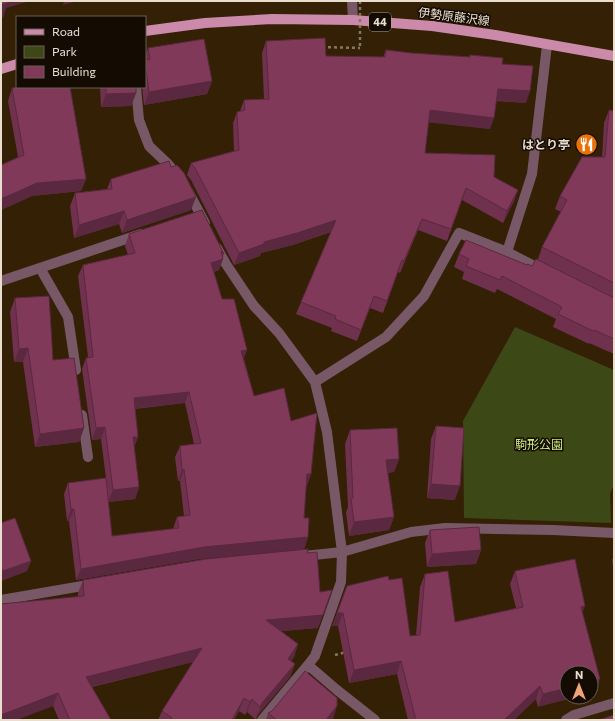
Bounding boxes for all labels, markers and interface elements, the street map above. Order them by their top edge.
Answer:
street label: 伊勢原藤沢線 [418,5,491,27]
road number: 44 [369,13,391,31]
legend [16,16,146,88]
text: Road [52,24,80,38]
text: Park [52,44,78,58]
text: Building [52,64,96,78]
restaurant icon: はとり亭 [573,132,599,158]
place label: はとり亭 [522,137,570,151]
park label: 駒形公園 [515,437,563,451]
north arrow [559,665,599,705]
text: N [575,668,583,681]

